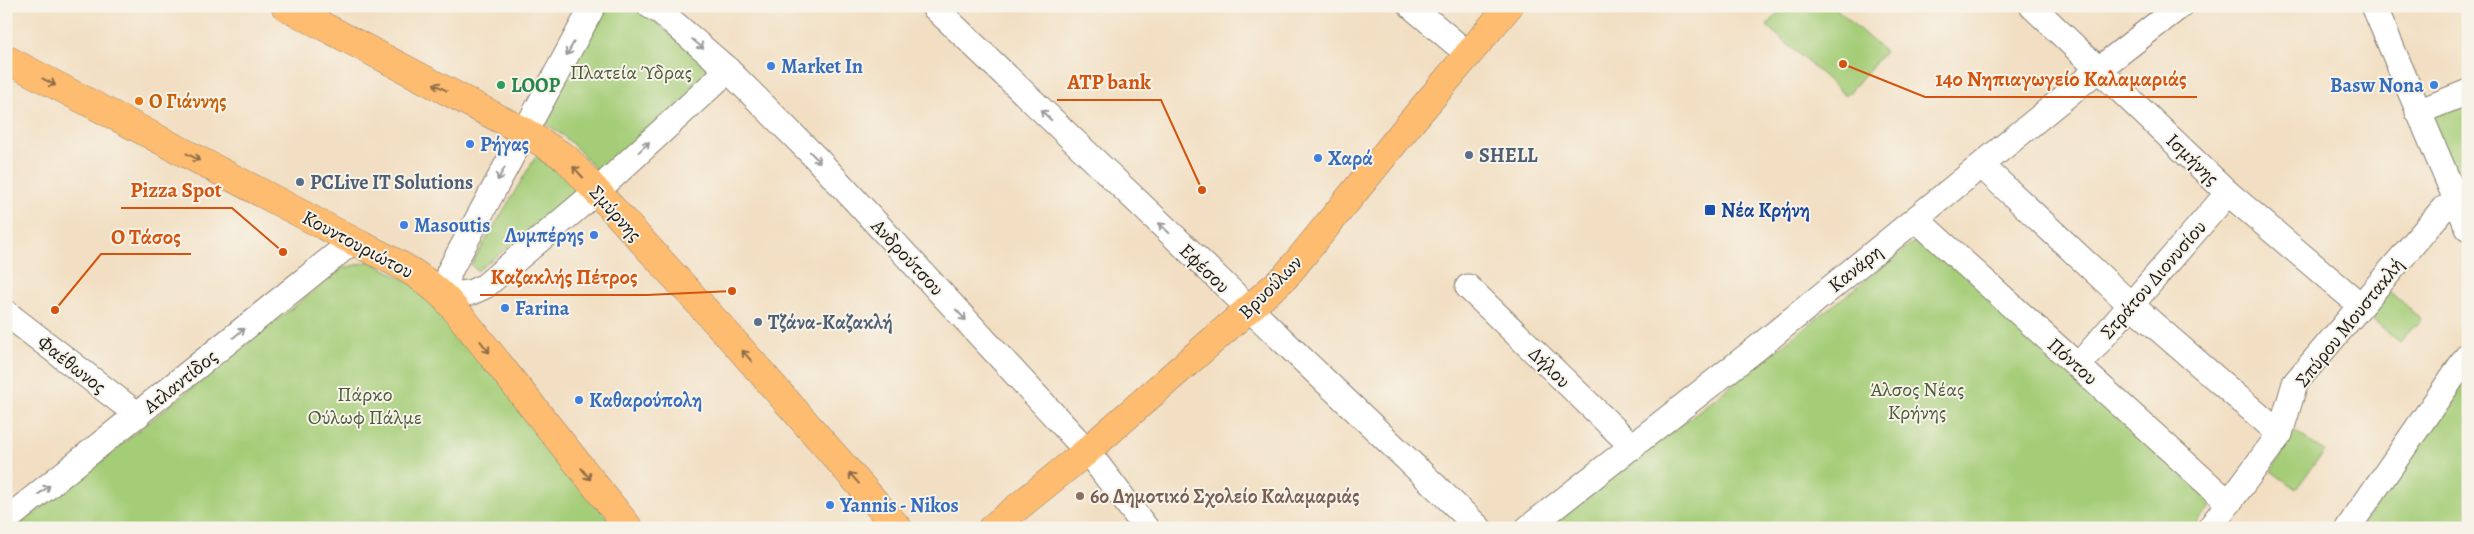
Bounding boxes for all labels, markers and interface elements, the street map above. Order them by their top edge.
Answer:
one-way arrow [691,38,704,50]
one-way arrow [564,41,574,56]
place label: Market In [781,53,863,80]
park label: Πλατεία Ύδρας [570,59,692,86]
marker: Market In [765,60,777,72]
callout: 14ο Νηπιαγωγείο Καλαμαριάς [1925,61,2197,97]
callout: ATP bank [1057,64,1161,100]
text: 14ο Νηπιαγωγείο Καλαμαριάς [1935,65,2187,93]
text: ATP bank [1066,68,1151,96]
place label: LOOP [511,72,561,99]
place label: Basw Nona [2330,72,2424,99]
one-way arrow [42,77,57,87]
marker: LOOP [495,79,507,91]
marker: Basw Nona [2428,79,2440,91]
one-way arrow [433,82,448,92]
place label: Ο Γιάννης [149,88,227,115]
marker: Ο Γιάννης [133,95,145,107]
one-way arrow [1040,109,1053,121]
street label: Ισμήνης [2160,127,2225,191]
place label: Ρήγας [480,131,529,158]
marker: Ρήγας [464,138,476,150]
one-way arrow [638,141,651,153]
place label: SHELL [1479,142,1538,169]
place label: Χαρά [1328,145,1373,172]
marker: SHELL [1463,149,1475,161]
one-way arrow [809,151,821,163]
one-way arrow [186,152,201,162]
marker: Χαρά [1312,152,1324,164]
one-way arrow [572,165,584,178]
one-way arrow [496,167,506,181]
place label: PCLive IT Solutions [310,169,473,196]
callout: Pizza Spot [121,172,232,208]
text: Pizza Spot [130,176,222,204]
marker: PCLive IT Solutions [294,176,306,188]
street label: Σμύρνης [583,179,648,247]
place label: Νέα Κρήνη [1721,197,1810,224]
marker: Νέα Κρήνη [1703,203,1717,217]
street label: Κουντουριώτου [297,204,418,285]
place label: Masoutis [414,212,490,239]
street label: Ανδρούτσου [864,212,950,302]
street label: Στράτου Διονυσίου [2094,214,2213,345]
callout: Ο Τάσος [101,218,191,254]
marker: Masoutis [398,219,410,231]
place label: Λυμπέρης [504,222,584,249]
one-way arrow [1157,222,1170,234]
text: Ο Τάσος [111,223,181,251]
marker: Λυμπέρης [588,229,600,241]
street label: Εφέσου [1173,237,1236,299]
street label: Κανάρη [1822,238,1888,299]
street label: Βρυούλων [1232,249,1308,325]
street label: Σπύρου Μουστακλή [2289,252,2410,393]
callout: Καζακλής Πέτρος [480,259,647,295]
text: Καζακλής Πέτρος [490,263,638,291]
place label: Farina [515,295,570,322]
marker: Farina [499,302,511,314]
one-way arrow [955,308,967,321]
place label: Τζάνα-Καζακλή [768,309,893,336]
marker: Τζάνα-Καζακλή [752,316,764,328]
one-way arrow [233,327,246,338]
street label: Φαέθωνος [32,329,112,400]
street label: Πόντου [2042,332,2104,391]
one-way arrow [480,340,491,353]
street label: Δήλου [1523,341,1577,394]
street label: Ατλαντίδος [137,343,223,420]
one-way arrow [741,350,753,363]
park label: Άλσος Νέας Κρήνης [1870,376,1964,426]
park label: Πάρκο Ούλωφ Πάλμε [308,381,422,431]
place label: Καθαρούπολη [589,387,702,414]
marker: Καθαρούπολη [573,394,585,406]
one-way arrow [581,467,592,480]
one-way arrow [849,472,860,485]
place label: 6ο Δημοτικό Σχολείο Καλαμαριάς [1090,483,1359,510]
one-way arrow [38,484,51,495]
marker: 6ο Δημοτικό Σχολείο Καλαμαριάς [1074,490,1086,502]
place label: Yannis - Nikos [839,492,959,519]
marker: Yannis - Nikos [824,499,836,511]

